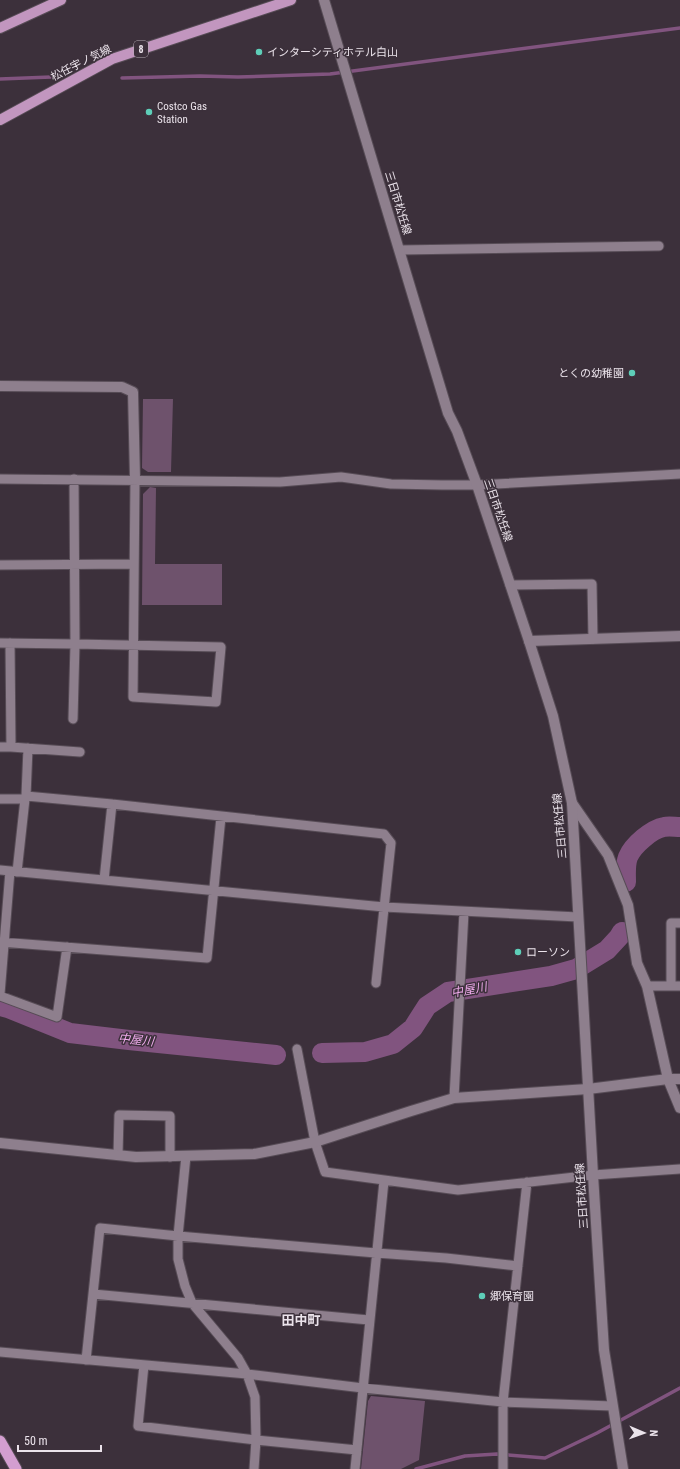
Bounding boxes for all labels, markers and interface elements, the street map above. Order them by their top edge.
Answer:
road number: 8 [134,41,148,57]
street label: 松任宇ノ気線 [49,42,113,84]
place label: インターシティホテル白山 [267,46,398,59]
marker: インターシティホテル白山 [254,47,264,57]
place label: Costco Gas Station [157,100,207,126]
marker: Costco Gas Station [144,107,154,117]
street label: 三日市松任線 [382,170,414,236]
place label: とくの幼稚園 [558,367,624,380]
marker: とくの幼稚園 [627,368,637,378]
street label: 三日市松任線 [481,477,515,543]
street label: 三日市松任線 [551,793,569,859]
place label: ローソン [526,946,570,959]
marker: ローソン [513,947,523,957]
water label: 中屋川 [450,979,490,1000]
water label: 中屋川 [117,1031,157,1049]
street label: 三日市松任線 [573,1163,591,1229]
place label: 郷保育園 [490,1290,534,1303]
marker: 郷保育園 [477,1291,487,1301]
district label: 田中町 [281,1313,321,1328]
north arrow [624,1413,664,1453]
scale bar [18,1427,101,1453]
text: N [647,1430,660,1437]
text: 50 m [24,1434,48,1448]

